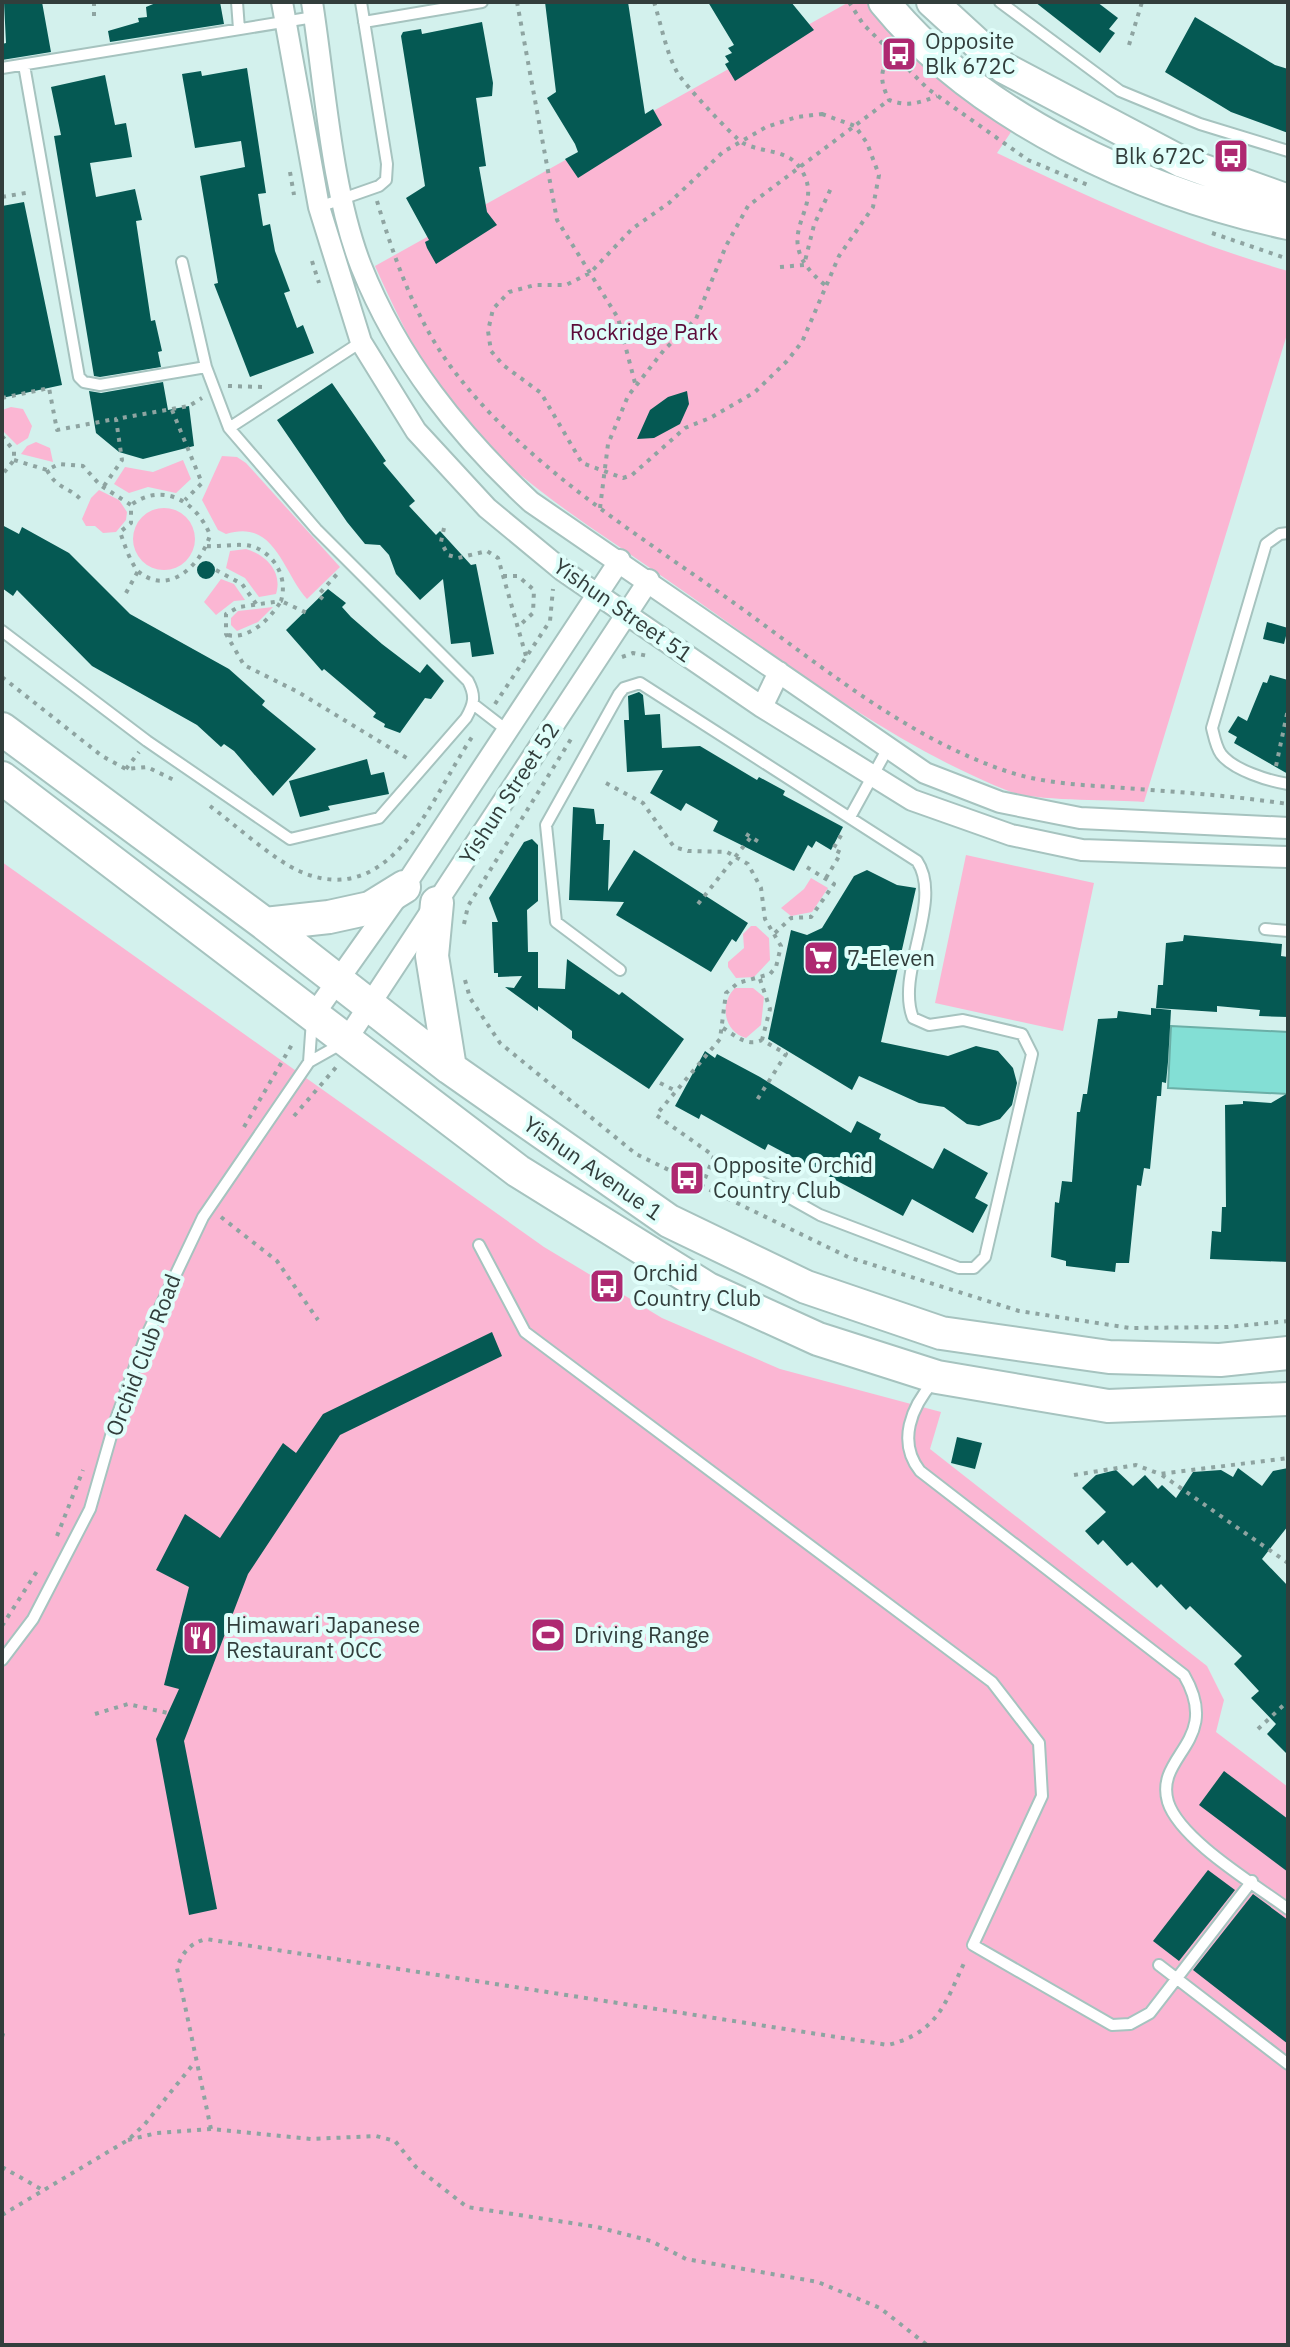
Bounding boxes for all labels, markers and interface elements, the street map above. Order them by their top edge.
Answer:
place label: Opposite Blk 672C [925,26,1015,80]
bus stop icon: Opposite Blk 672C [880,35,918,73]
bus stop icon: Blk 672C [1212,137,1250,175]
place label: Blk 672C [1115,141,1205,170]
park label: Rockridge Park [570,317,719,346]
street label: Yishun Street 51 [548,551,699,668]
street label: Yishun Street 52 [452,716,565,869]
supermarket icon: 7-Eleven [802,939,840,977]
place label: 7-Eleven [847,943,935,972]
street label: Yishun Avenue 1 [518,1109,669,1226]
place label: Opposite Orchid Country Club [713,1150,873,1204]
bus stop icon: Opposite Orchid Country Club [668,1159,706,1197]
place label: Orchid Country Club [633,1258,761,1312]
bus stop icon: Orchid Country Club [588,1267,626,1305]
street label: Orchid Club Road [98,1270,187,1440]
place label: Himawari Japanese Restaurant OCC [226,1610,420,1664]
sports icon: Driving Range [529,1616,567,1654]
restaurant icon: Himawari Japanese Restaurant OCC [181,1619,219,1657]
place label: Driving Range [574,1620,710,1649]

